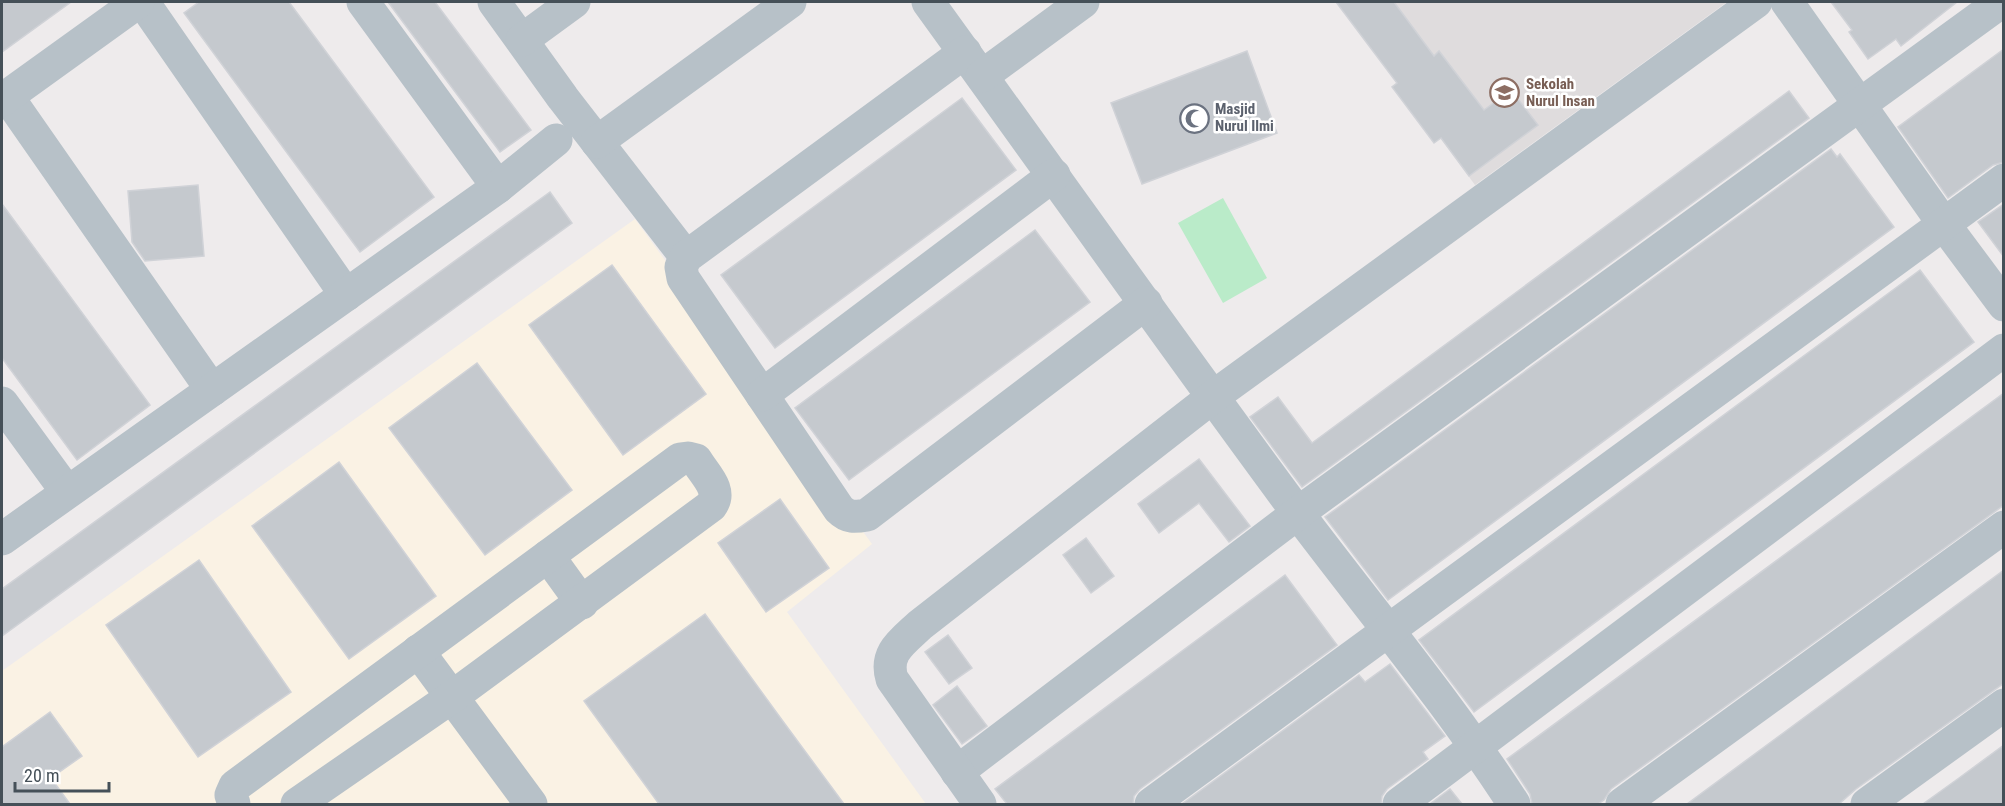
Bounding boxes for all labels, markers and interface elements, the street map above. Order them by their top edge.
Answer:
place label: Sekolah Nurul Insan [1526,75,1595,110]
school or university icon: Sekolah Nurul Insan [1489,77,1521,109]
place label: Masjid Nurul Ilmi [1215,100,1274,135]
mosque icon: Masjid Nurul Ilmi [1178,102,1210,134]
scale bar [15,755,110,793]
text: 20 m [24,765,59,786]

